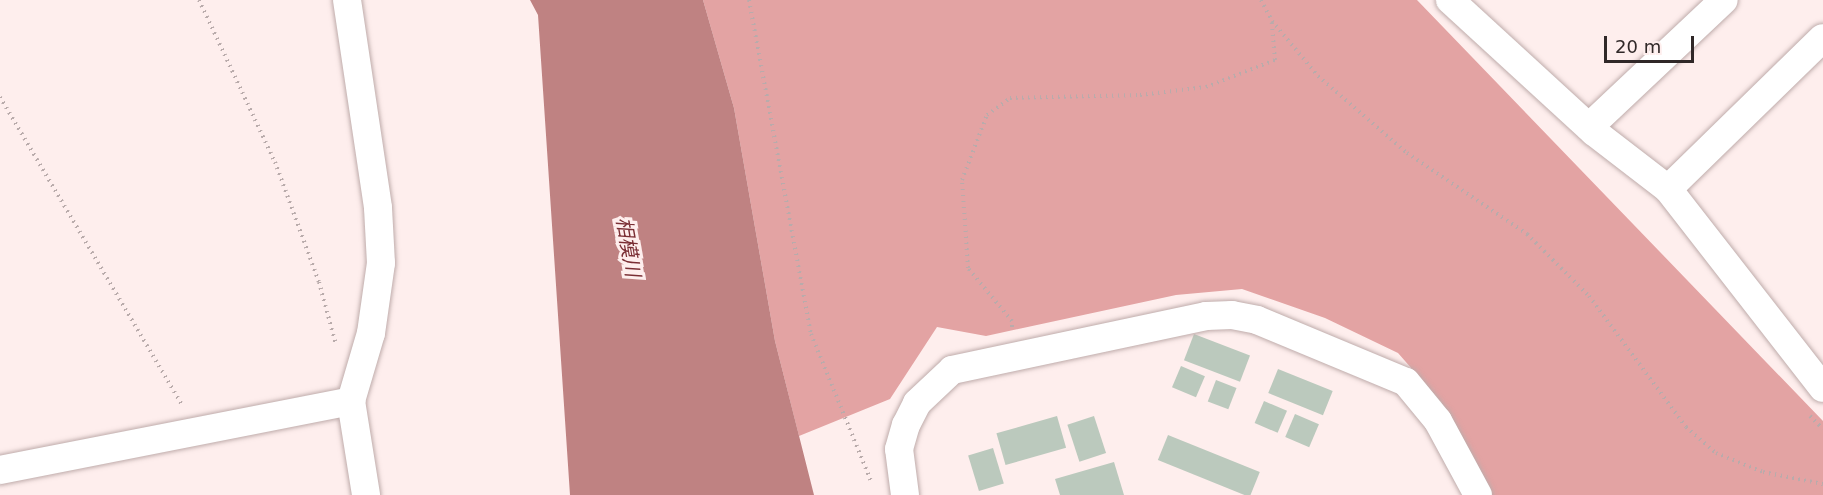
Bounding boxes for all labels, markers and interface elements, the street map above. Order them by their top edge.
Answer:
scale bar [1607,24,1697,62]
text: 20 m [1615,36,1661,57]
water label: 相模川 [611,215,645,279]

